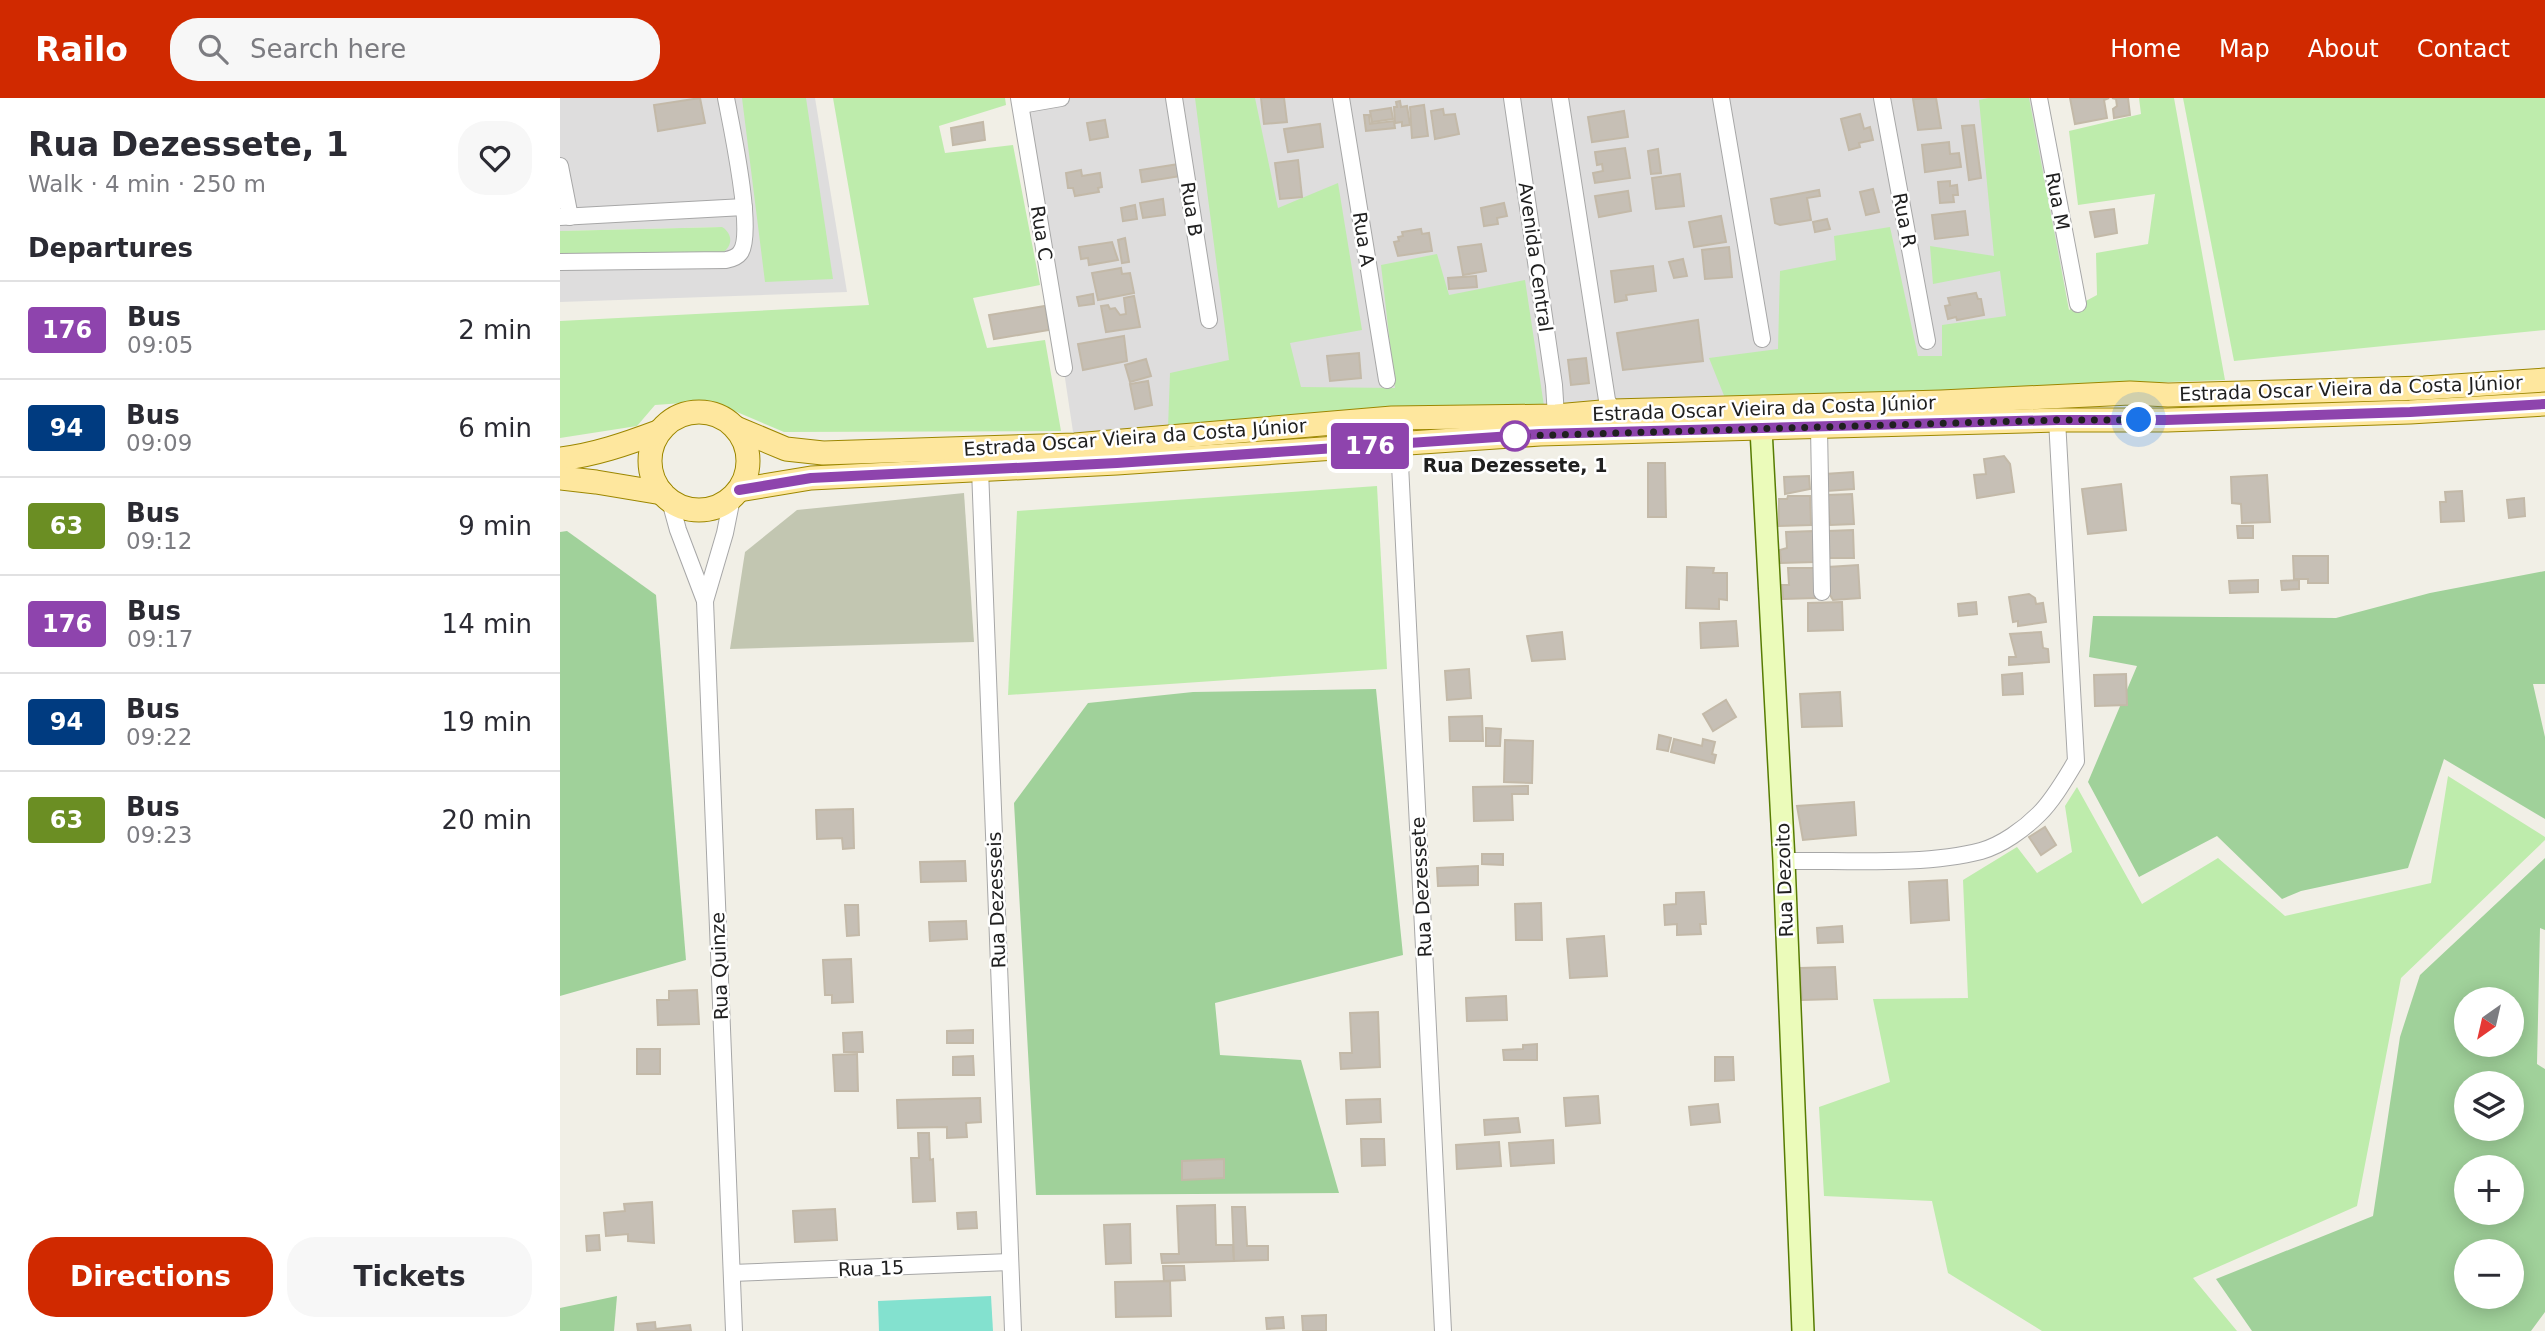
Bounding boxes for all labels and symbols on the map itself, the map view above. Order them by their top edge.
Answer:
street label: Rua M [2042,170,2074,232]
street label: Rua B [1177,180,1207,238]
street label: Avenida Central [1515,181,1557,333]
street label: Rua R [1889,191,1921,249]
street label: Rua C [1027,204,1057,262]
street label: Rua A [1349,210,1379,268]
street label: Estrada Oscar Vieira da Costa Júnior [2179,371,2523,405]
street label: Estrada Oscar Vieira da Costa Júnior [1592,391,1936,425]
your location [2121,402,2156,437]
street label: Estrada Oscar Vieira da Costa Júnior [963,414,1307,460]
marker: Rua Dezessete, 1 [1500,421,1530,451]
line badge: 176 [1330,423,1410,469]
place label: Rua Dezessete, 1 [1423,454,1607,476]
street label: Rua Dezessete [1406,816,1436,958]
street label: Rua Dezoito [1771,822,1797,938]
street label: Rua Dezesseis [983,831,1009,969]
street label: Rua Quinze [706,912,732,1020]
north arrow [2454,987,2524,1057]
street label: Rua 15 [838,1256,904,1280]

